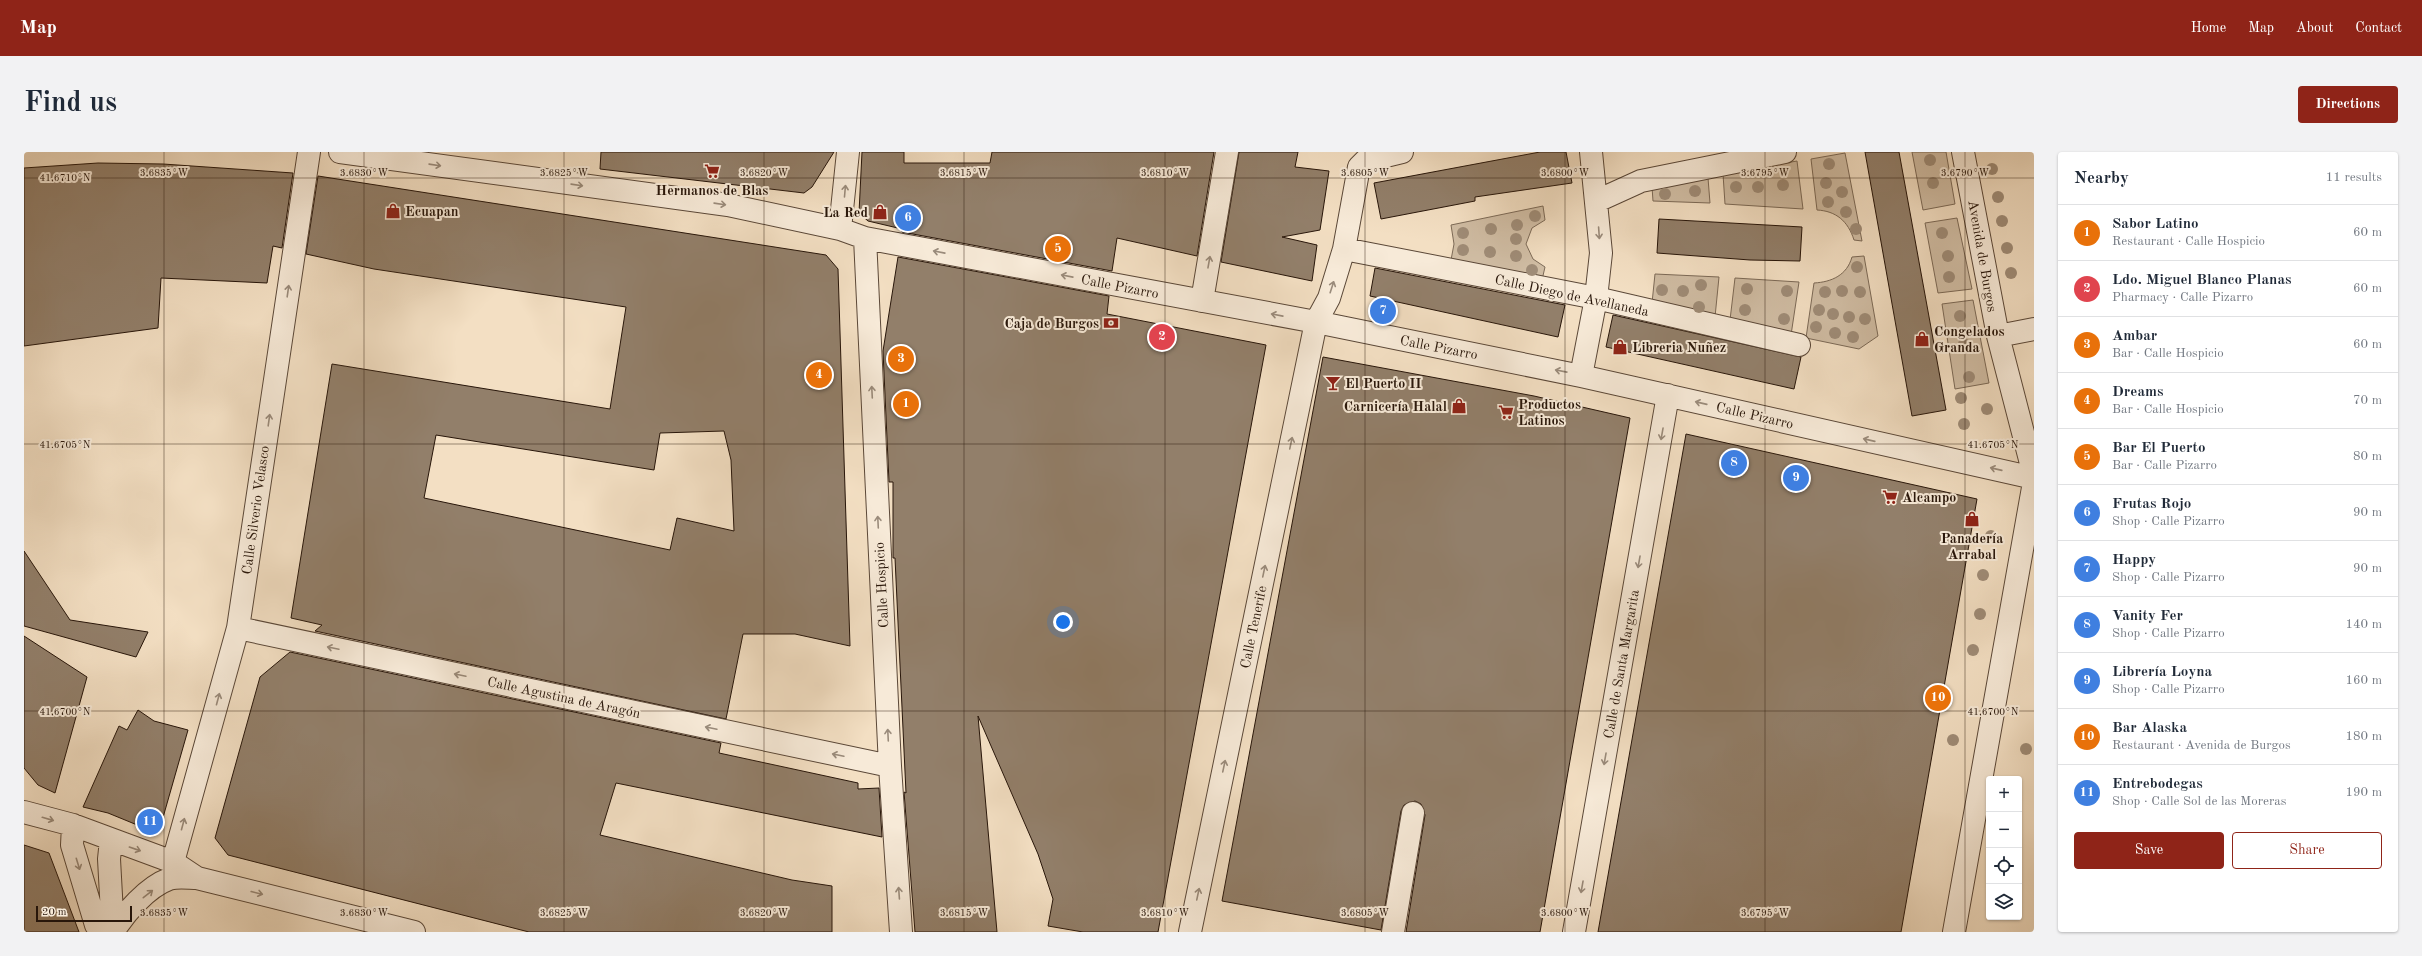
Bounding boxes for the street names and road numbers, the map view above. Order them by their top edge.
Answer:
street label: Avenida de Burgos [1965,199,1999,313]
street label: Calle Pizarro [1080,273,1160,301]
street label: Calle Diego de Avellaneda [1493,273,1650,319]
street label: Calle Pizarro [1399,334,1479,362]
street label: Calle Pizarro [1715,400,1795,432]
street label: Calle Silverio Velasco [240,445,272,575]
street label: Calle Hospicio [873,542,891,628]
street label: Calle Tenerife [1238,585,1270,670]
street label: Calle de Santa Margarita [1602,589,1642,740]
street label: Calle Agustina de Aragón [486,675,642,721]

